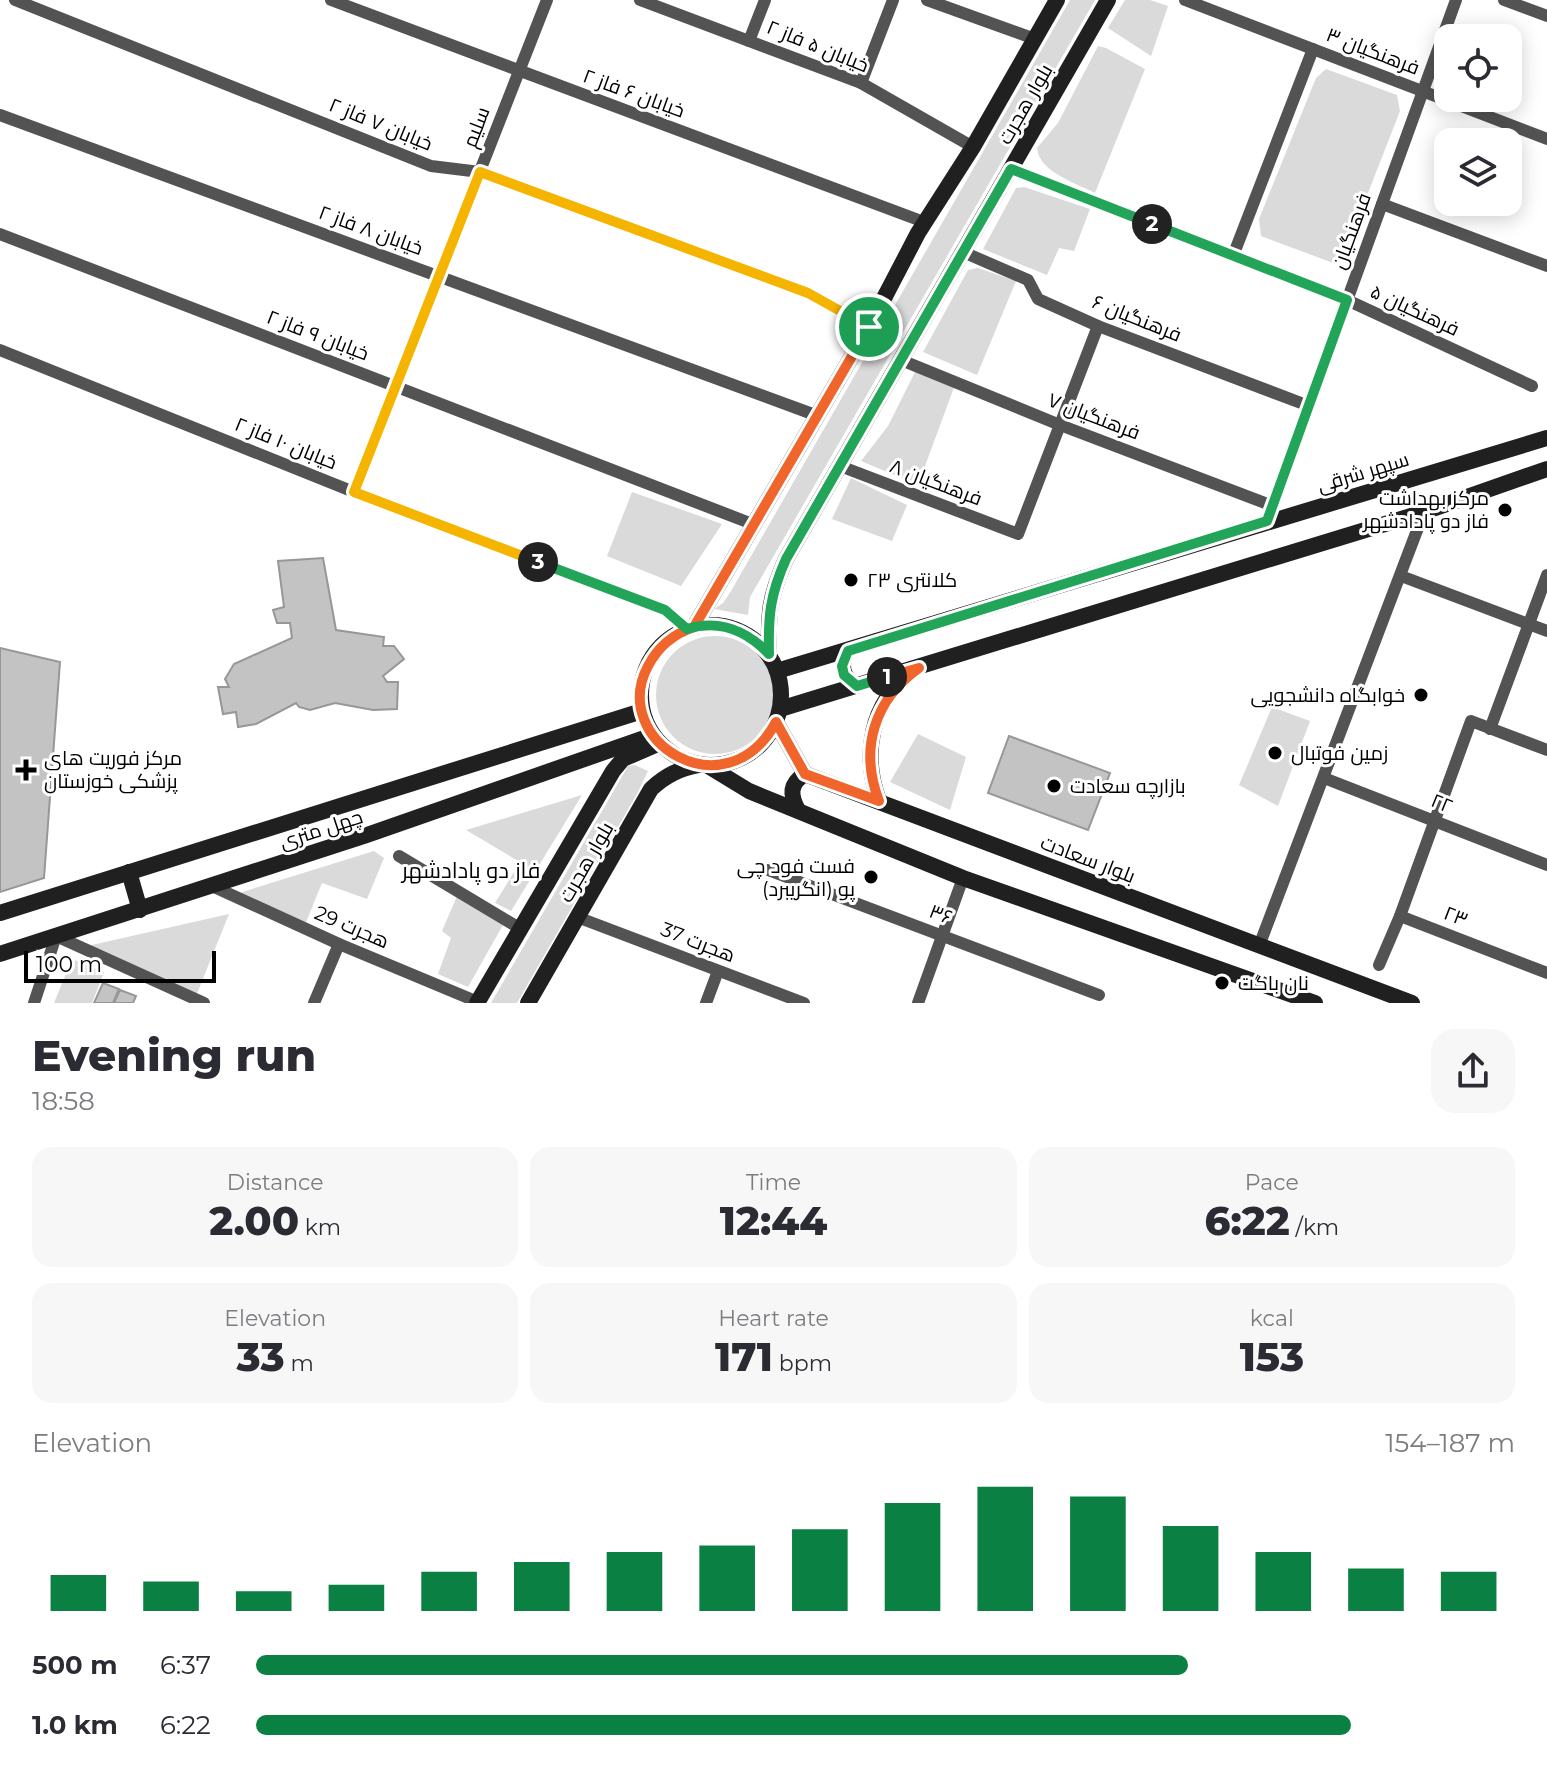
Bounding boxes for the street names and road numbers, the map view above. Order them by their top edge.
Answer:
street label: خیابان ۵ فاز ۲ [763,15,873,78]
street label: فرهنگیان ۳ [1323,22,1423,81]
street label: بلوار هجرت [992,60,1058,148]
street label: خیابان ۶ فاز ۲ [579,63,688,123]
street label: خیابان ۷ فاز ۲ [325,92,436,157]
street label: سلیم [457,103,497,152]
street label: فرهنگیان [1326,190,1377,273]
street label: خیابان ۸ فاز ۲ [315,200,427,261]
street label: فرهنگیان ۵ [1366,279,1463,342]
street label: فرهنگیان ۶ [1089,289,1185,348]
street label: خیابان ۹ فاز ۲ [263,305,372,366]
street label: فرهنگیان ۷ [1044,387,1144,446]
street label: خیابان ۱۰ فاز ۲ [231,412,341,475]
street label: سپهر شرقی [1314,447,1412,498]
street label: فرهنگیان ۸ [886,453,986,512]
street label: ۲۲ [1428,788,1456,818]
street label: چهل متری [276,804,366,855]
street label: بلوار هجرت [553,818,619,906]
street label: بلوار سعادت [1037,830,1139,888]
street label: ۳۶ [926,899,956,929]
street label: ۲۳ [1440,900,1472,932]
street label: هجرت 29 [311,901,393,953]
street label: هجرت 37 [657,917,739,967]

